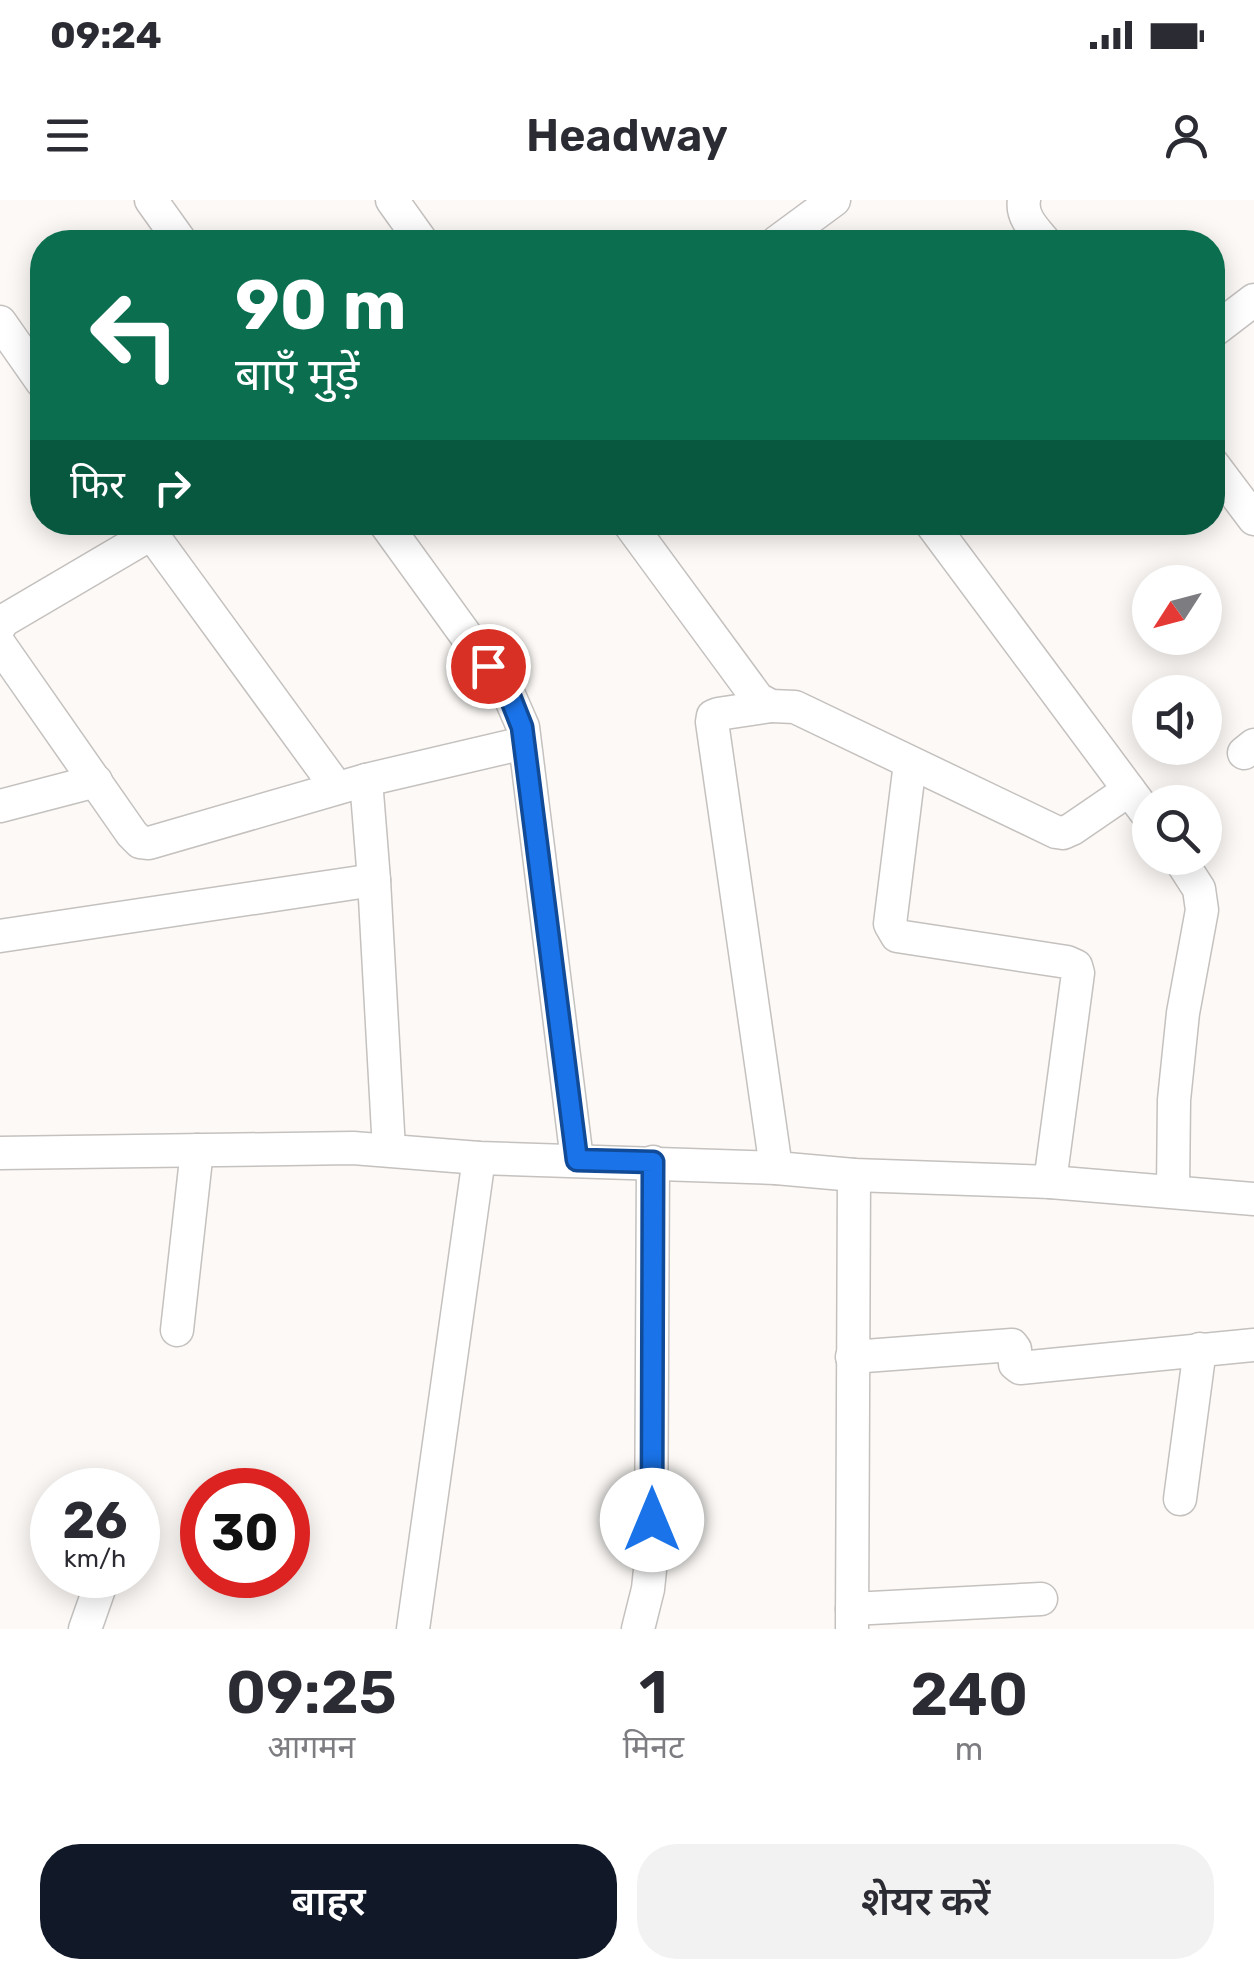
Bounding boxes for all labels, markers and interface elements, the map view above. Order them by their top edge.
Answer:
text: 09:24 [50,12,162,58]
icon: menu [40,108,95,163]
icon: person [1159,108,1214,163]
text: Headway [526,109,728,162]
text: 90 m [235,264,407,347]
icon: left [70,270,200,400]
text: बाएँ मुड़ें [235,348,359,401]
icon: right [145,460,200,515]
text: फिर [70,462,125,508]
north arrow [1132,565,1222,655]
map controls [1132,565,1222,875]
pin [446,624,531,709]
icon: arrive [461,639,516,694]
button: sound [1132,675,1222,765]
button: search [1132,785,1222,875]
speed limit sign: 30 [180,1468,310,1598]
position arrow [600,1468,704,1572]
text: 26 [62,1491,128,1551]
text: km/h [64,1544,126,1573]
text: 09:25 [226,1657,397,1728]
text: 1 [639,1657,668,1728]
text: 240 [910,1659,1028,1730]
text: आगमन [268,1728,355,1766]
text: मिनट [623,1728,684,1766]
text: m [955,1730,983,1768]
button: बाहर [40,1844,617,1959]
button: शेयर करें [637,1844,1214,1959]

